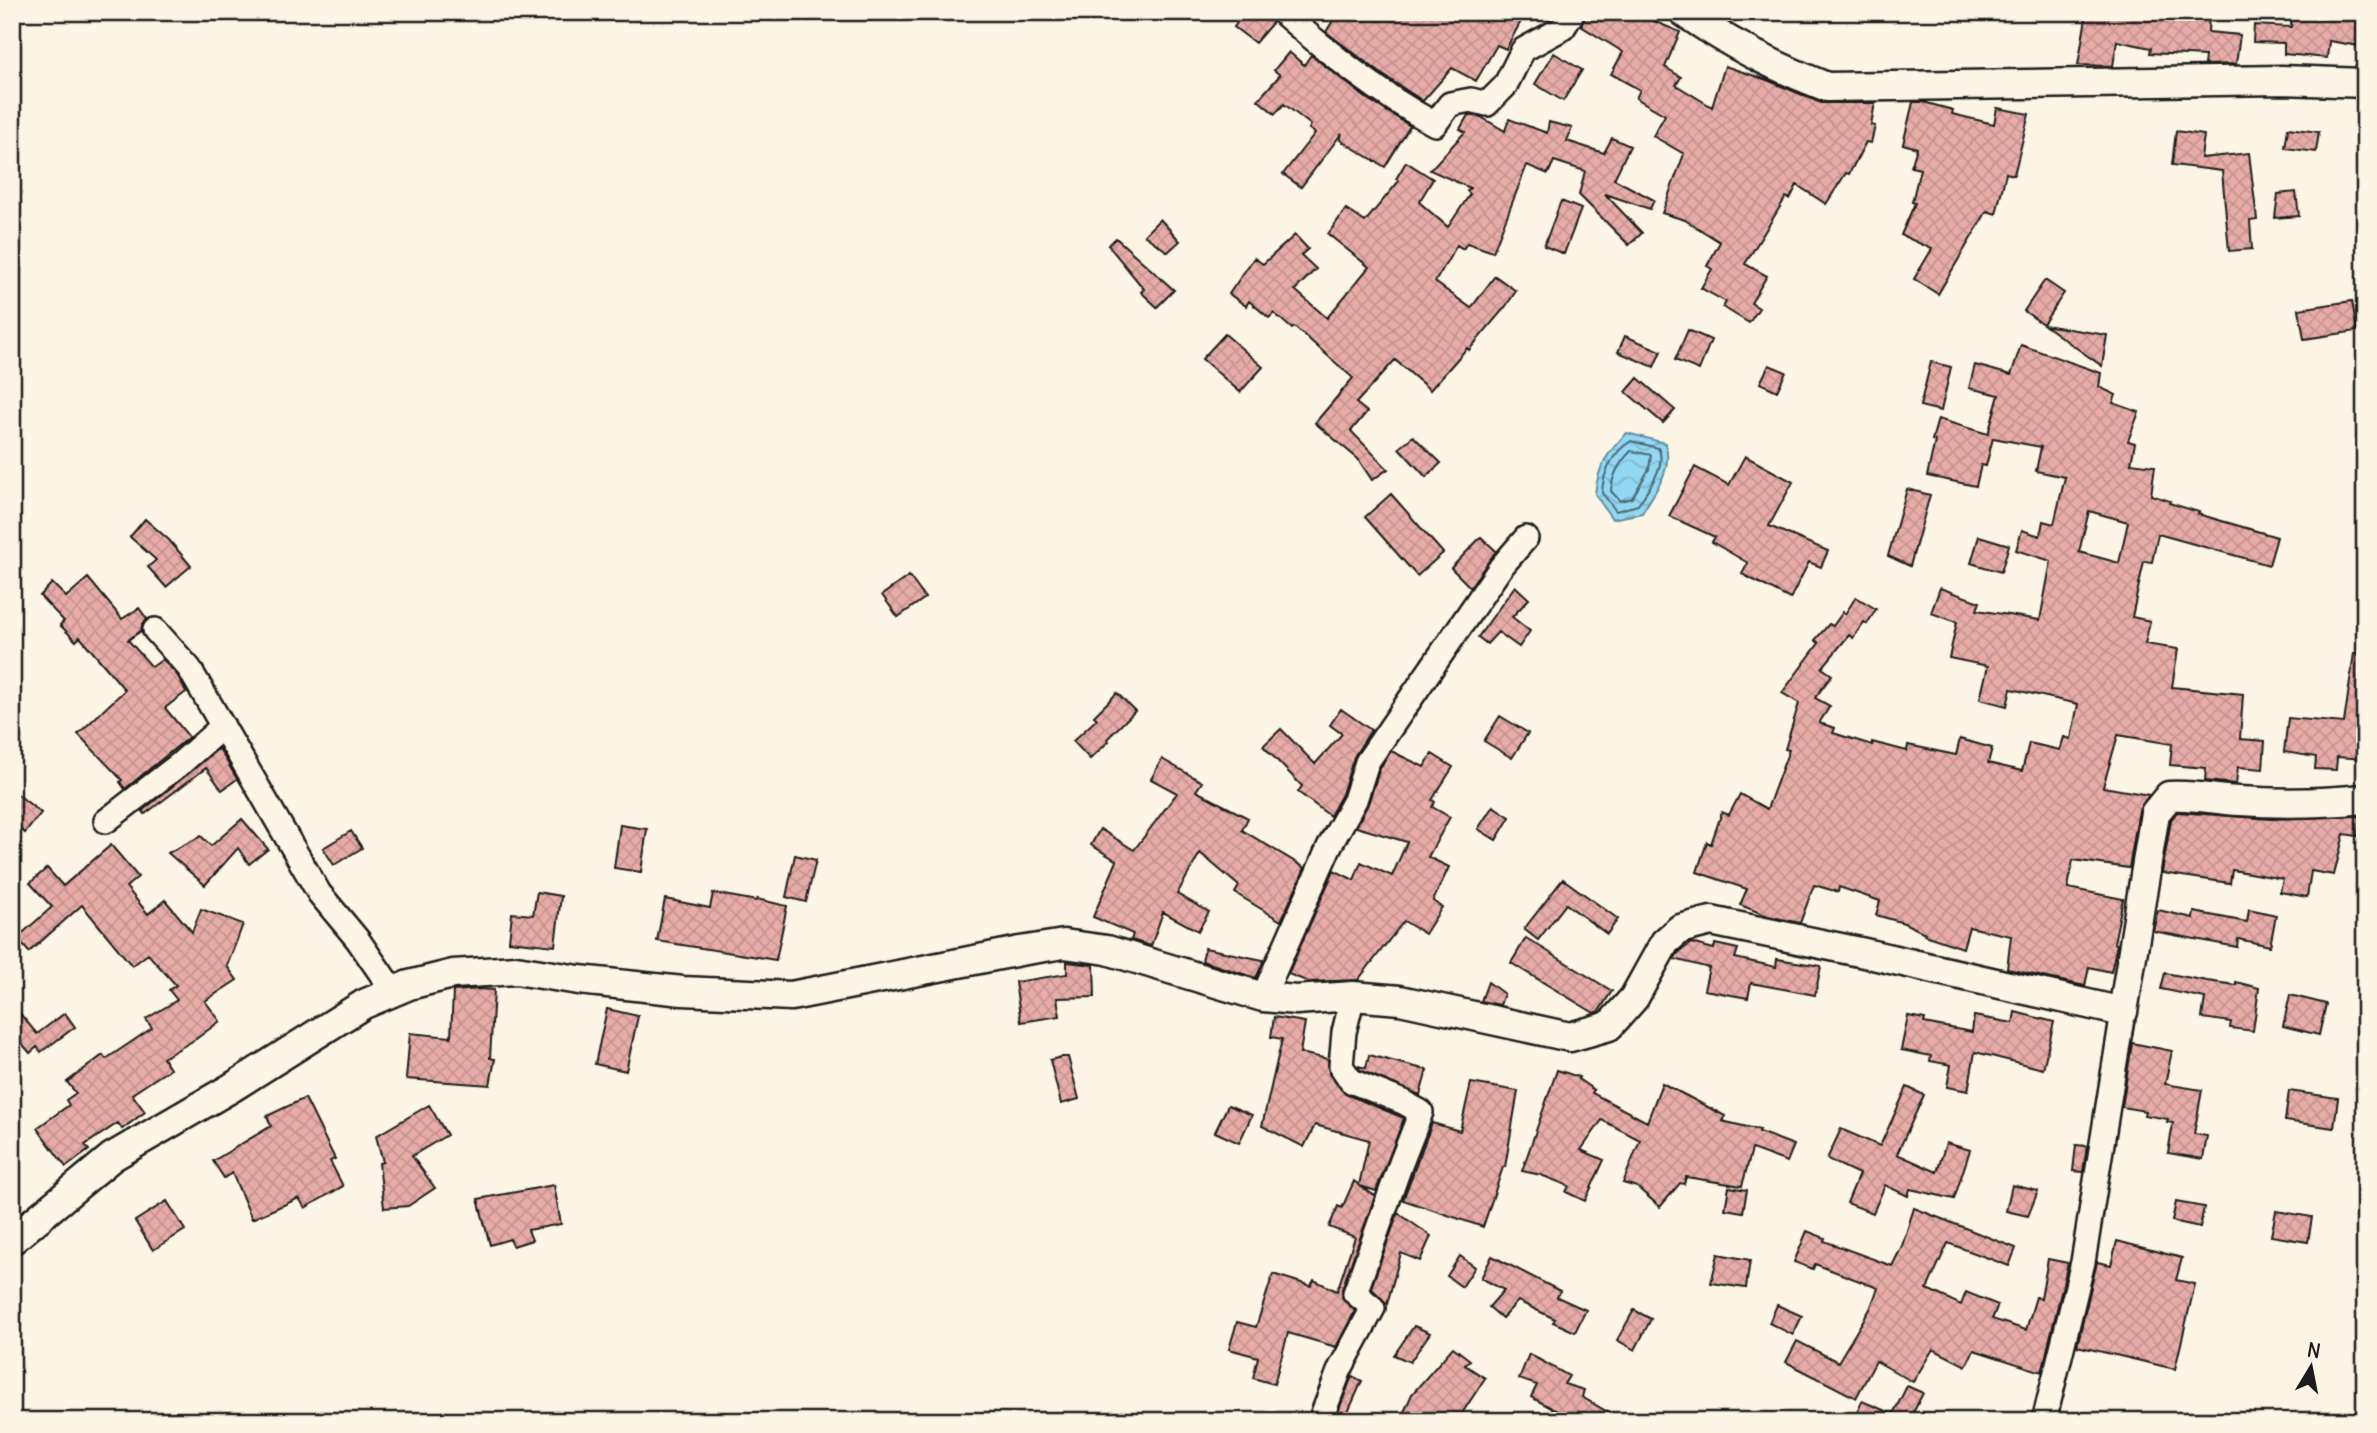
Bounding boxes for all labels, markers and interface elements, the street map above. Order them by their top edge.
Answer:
north arrow [2276,1332,2346,1402]
text: N [2305,1337,2323,1363]

